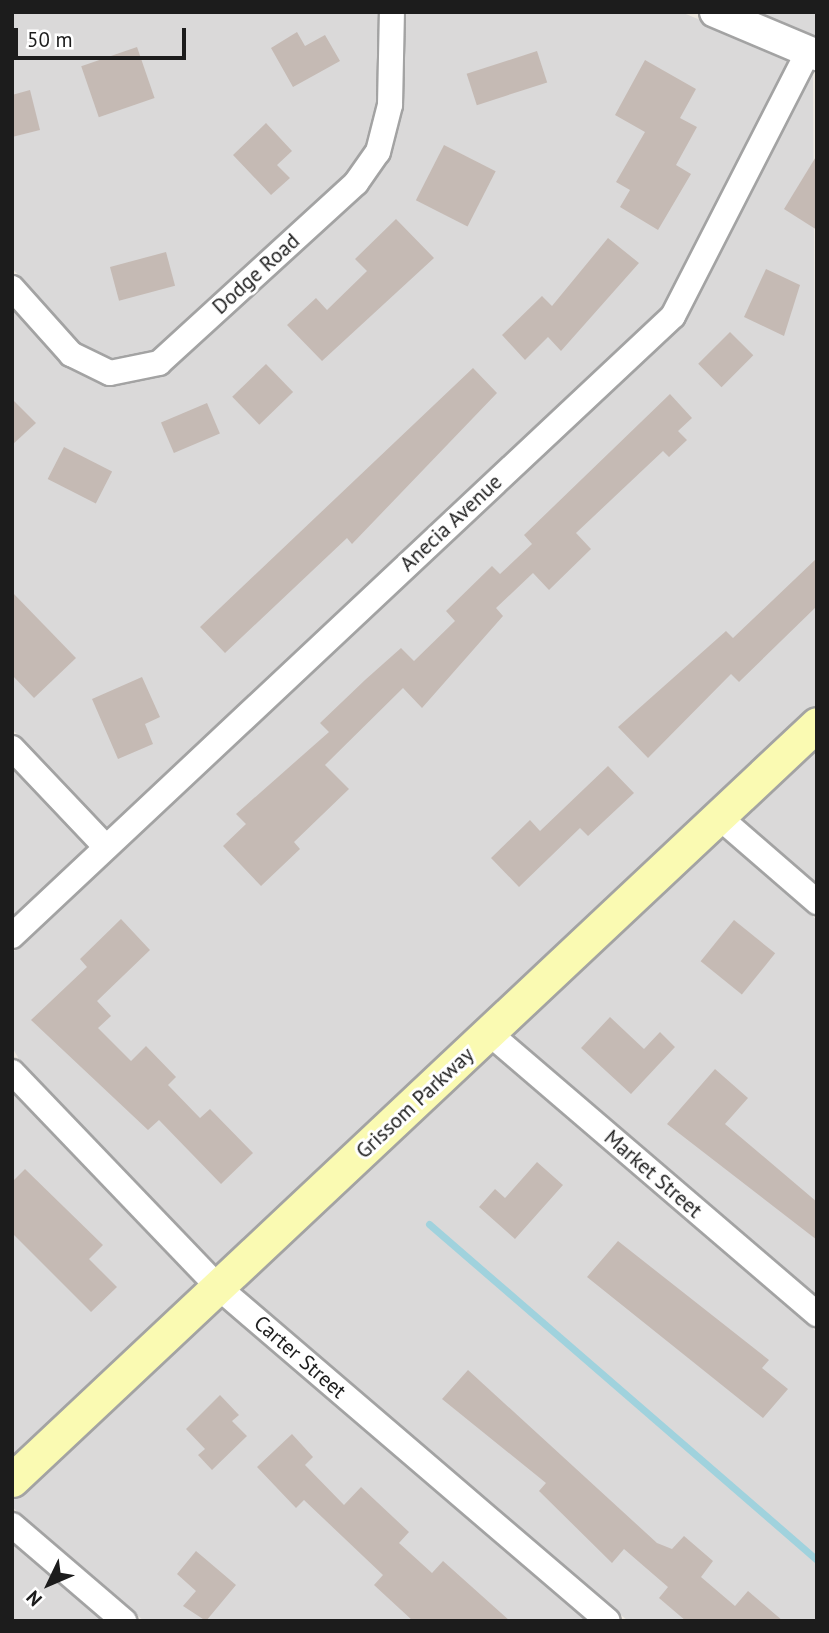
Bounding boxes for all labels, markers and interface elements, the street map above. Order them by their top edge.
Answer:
scale bar [18,14,189,58]
text: 50 m [27,26,73,53]
street label: Dodge Road [207,228,305,320]
street label: Anecia Avenue [395,469,507,577]
street label: Grissom Parkway [351,1042,479,1164]
street label: Market Street [599,1125,707,1223]
street label: Carter Street [249,1310,351,1404]
north arrow [14,1549,84,1619]
text: N [21,1586,47,1611]

